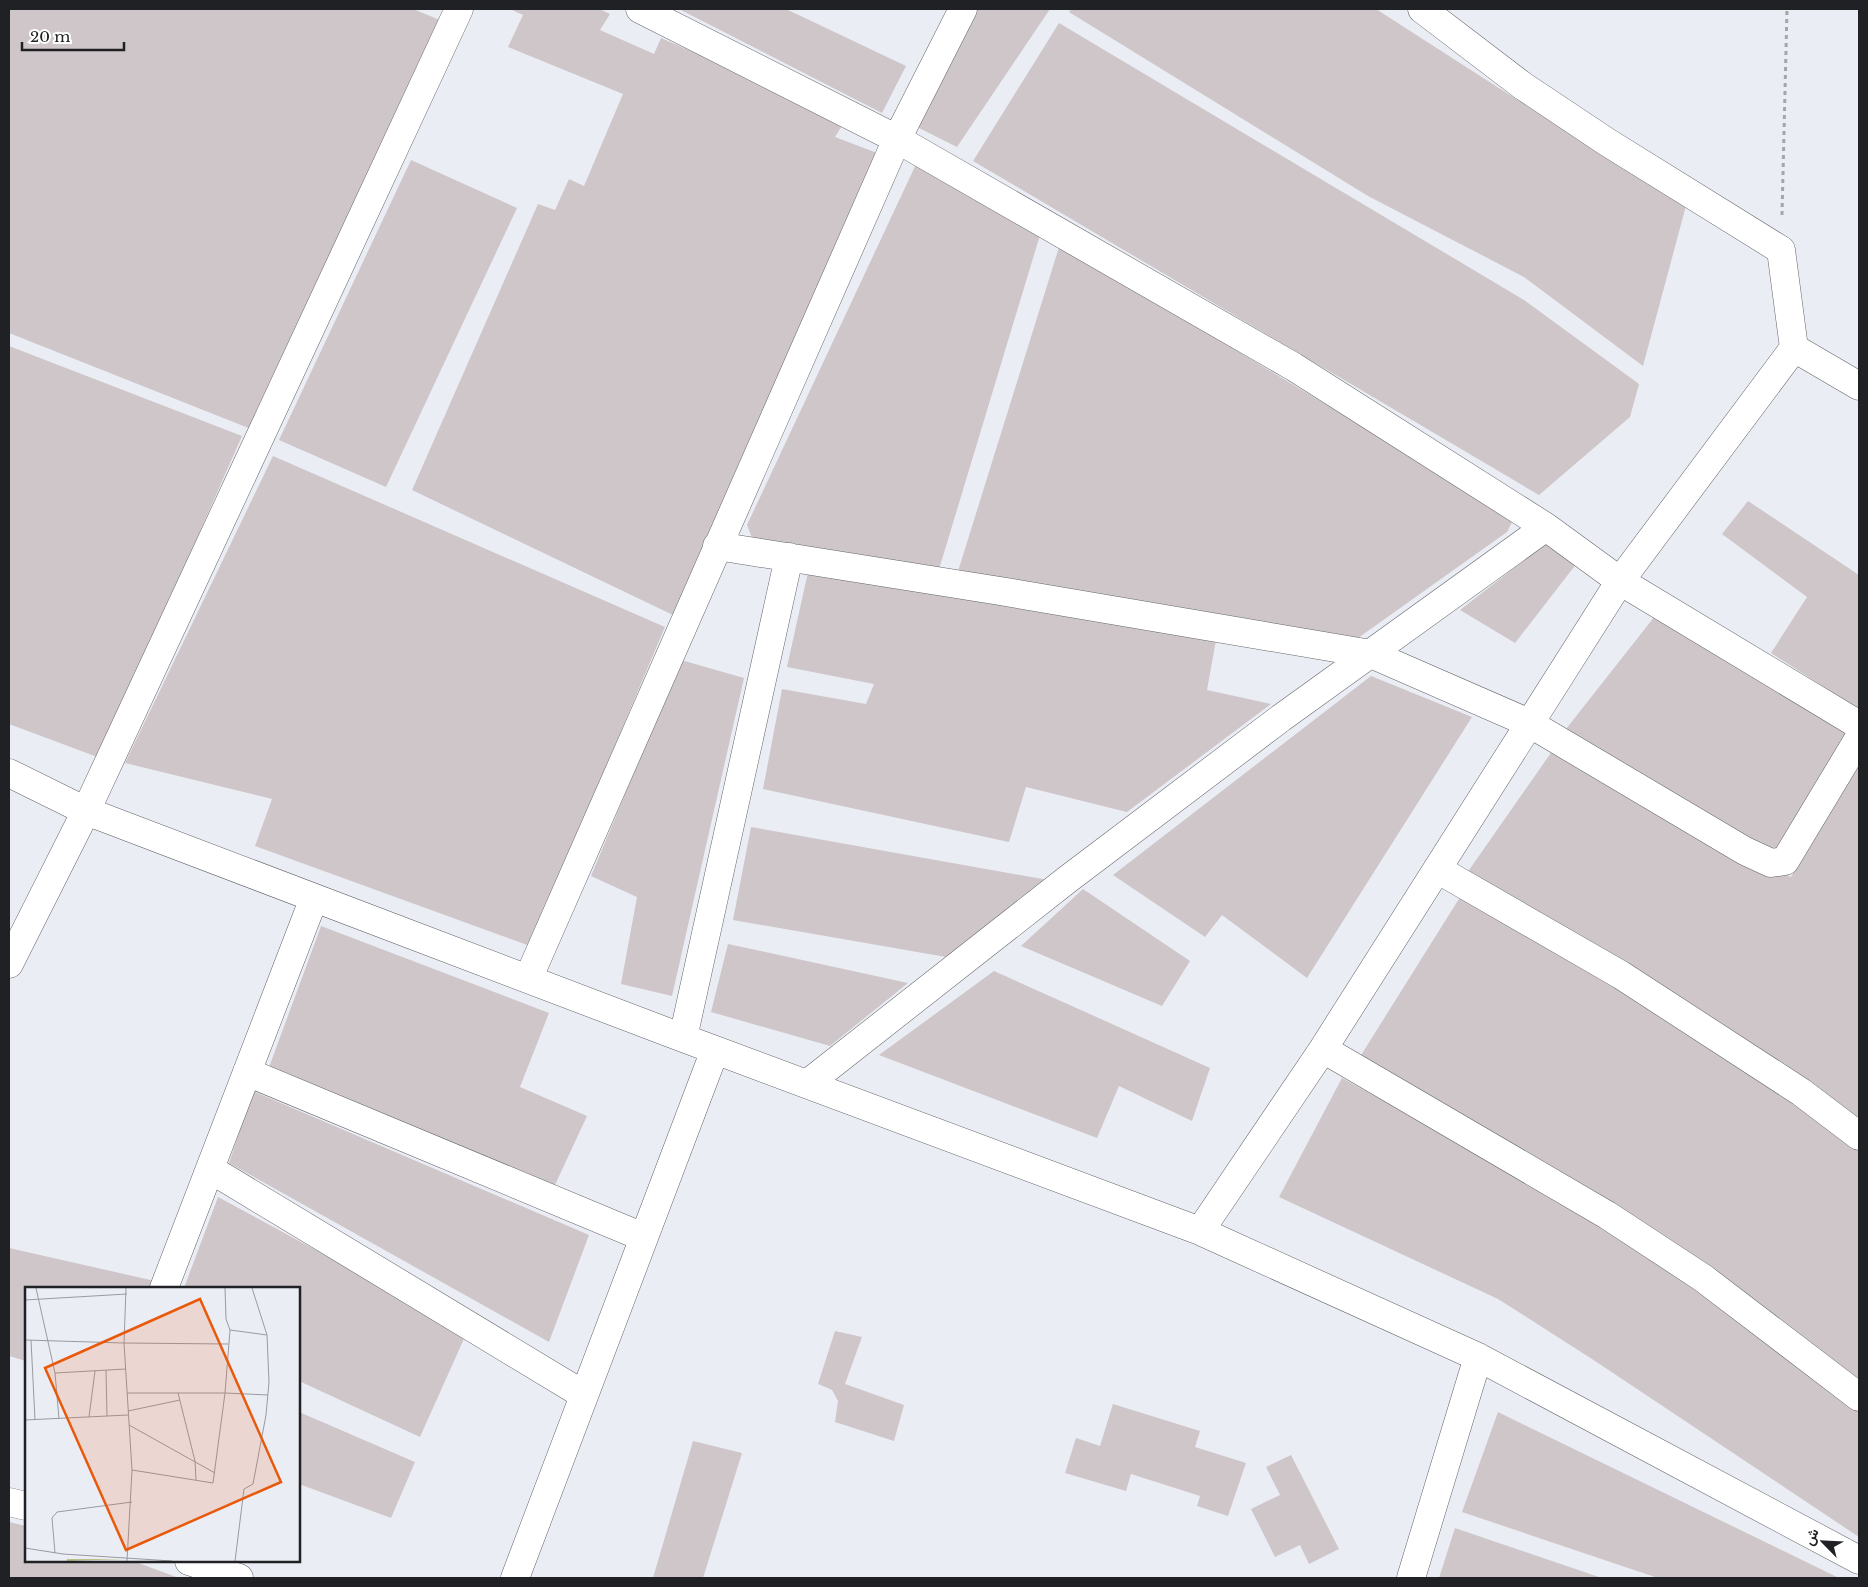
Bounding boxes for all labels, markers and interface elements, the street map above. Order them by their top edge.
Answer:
scale bar [22,20,125,52]
text: 20 m [30,27,70,46]
inset map [25,1287,300,1562]
north arrow [1798,1517,1848,1567]
text: ش [1799,1525,1823,1548]

